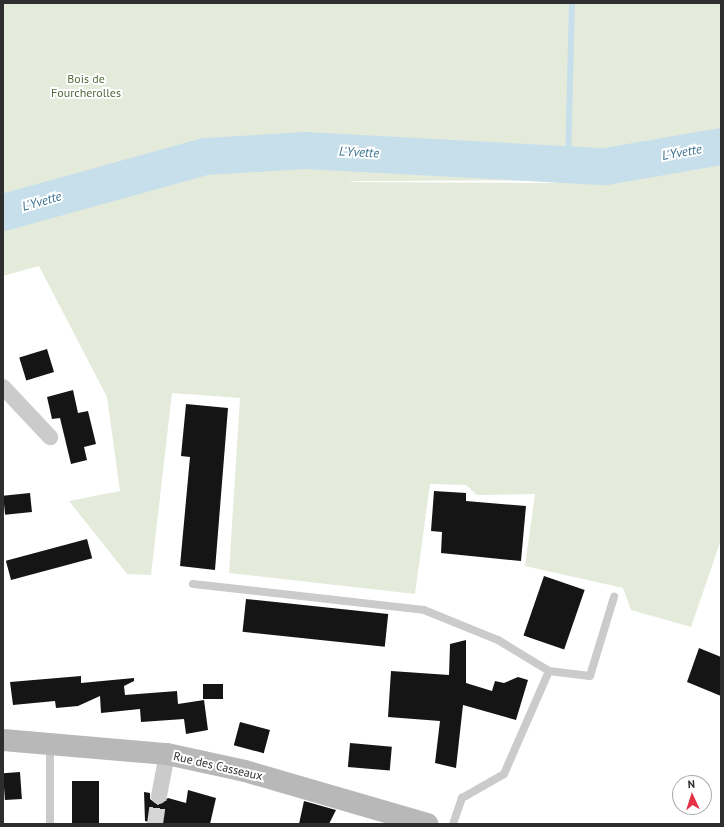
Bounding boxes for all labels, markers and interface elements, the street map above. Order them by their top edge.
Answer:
park label: Bois de Fourcherolles [51,72,121,100]
water label: L'Yvette [661,142,703,164]
water label: L'Yvette [338,144,380,162]
water label: L'Yvette [20,189,64,215]
street label: Rue des Casseaux [172,749,264,783]
north arrow [672,775,712,815]
text: N [687,777,695,791]

